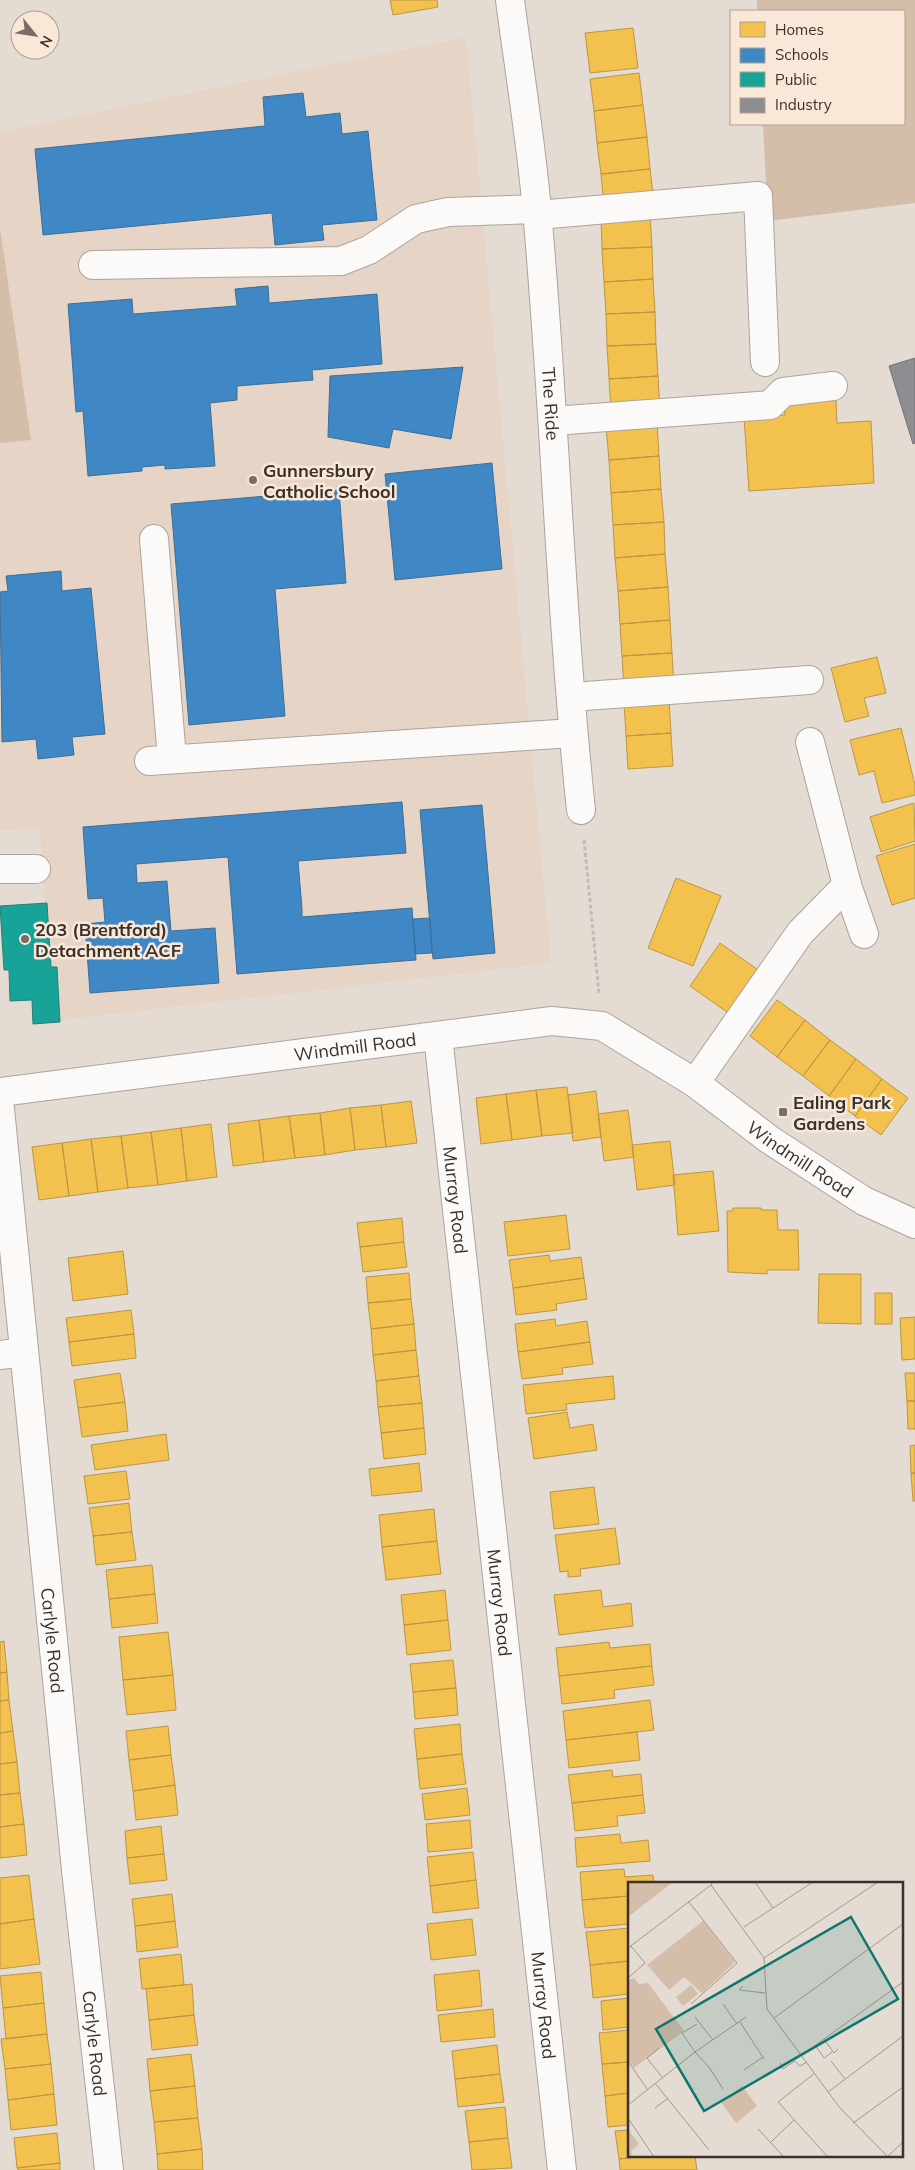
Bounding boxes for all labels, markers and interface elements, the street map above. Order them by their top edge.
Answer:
north arrow [10,10,60,60]
legend [730,10,905,125]
text: Homes [775,20,824,39]
text: N [36,32,57,51]
text: Schools [775,45,829,64]
text: Public [775,70,817,89]
text: Industry [775,95,832,114]
street label: The Ride [537,366,565,441]
place label: Gunnersbury Catholic School [263,459,395,503]
marker: Gunnersbury Catholic School [247,474,259,486]
place label: 203 (Brentford) Detachment ACF [35,918,181,962]
marker: 203 (Brentford) Detachment ACF [19,933,31,945]
street label: Windmill Road [292,1027,418,1066]
place label: Ealing Park Gardens [793,1091,892,1135]
marker: Ealing Park Gardens [777,1106,789,1118]
street label: Windmill Road [743,1115,858,1203]
street label: Murray Road [439,1145,473,1255]
street label: Murray Road [483,1548,517,1658]
street label: Carlyle Road [36,1586,70,1694]
inset map [628,1882,902,2158]
street label: Murray Road [527,1950,561,2060]
street label: Carlyle Road [78,1989,112,2097]

